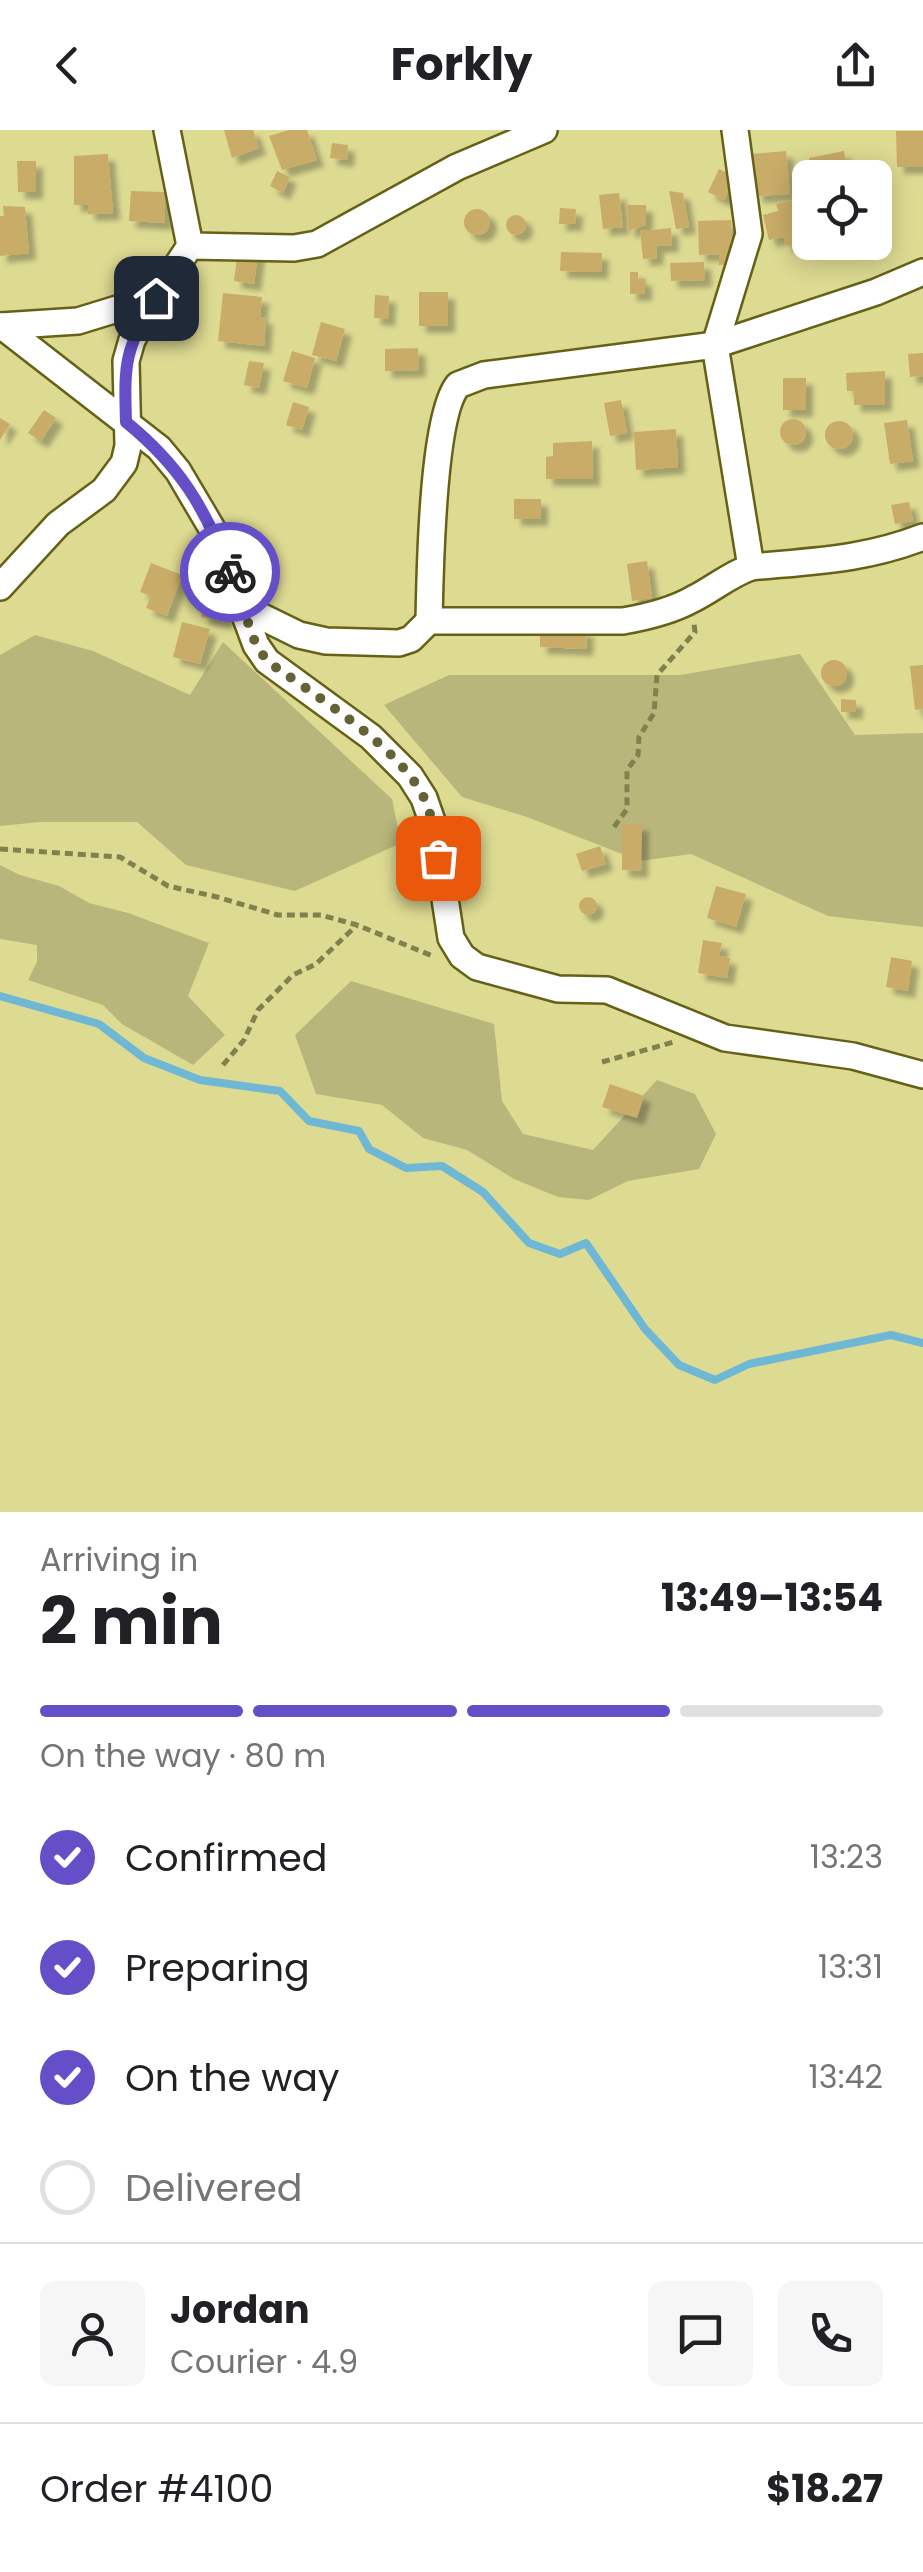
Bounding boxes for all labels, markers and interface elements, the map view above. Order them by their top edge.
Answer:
text: Forkly [390,33,533,96]
icon: back [40,38,95,93]
icon: share [828,38,883,93]
map controls [792,160,892,260]
button: locate [792,160,892,260]
pin [114,256,199,341]
icon: home [129,271,184,326]
courier [180,522,280,622]
icon: bike [203,545,258,600]
pin [396,816,481,901]
icon: bag [411,831,466,886]
text: Arriving in [40,1537,198,1582]
text: 13:49–13:54 [661,1571,883,1624]
text: 2 min [40,1576,223,1667]
text: On the way · 80 m [40,1733,326,1778]
icon: check [40,1830,95,1885]
text: Confirmed [125,1831,327,1884]
text: 13:23 [810,1834,883,1879]
icon: check [40,1940,95,1995]
text: Preparing [125,1941,310,1994]
text: 13:31 [818,1944,883,1989]
icon: check [40,2050,95,2105]
text: On the way [125,2051,339,2104]
text: 13:42 [809,2054,883,2099]
text: Delivered [125,2161,302,2214]
button: person [40,2281,145,2386]
button: chat [648,2281,753,2386]
button: phone [778,2281,883,2386]
text: Jordan [170,2283,310,2336]
text: Courier · 4.9 [170,2339,358,2384]
text: Order #4100 [40,2462,273,2515]
text: $18.27 [766,2462,883,2515]

